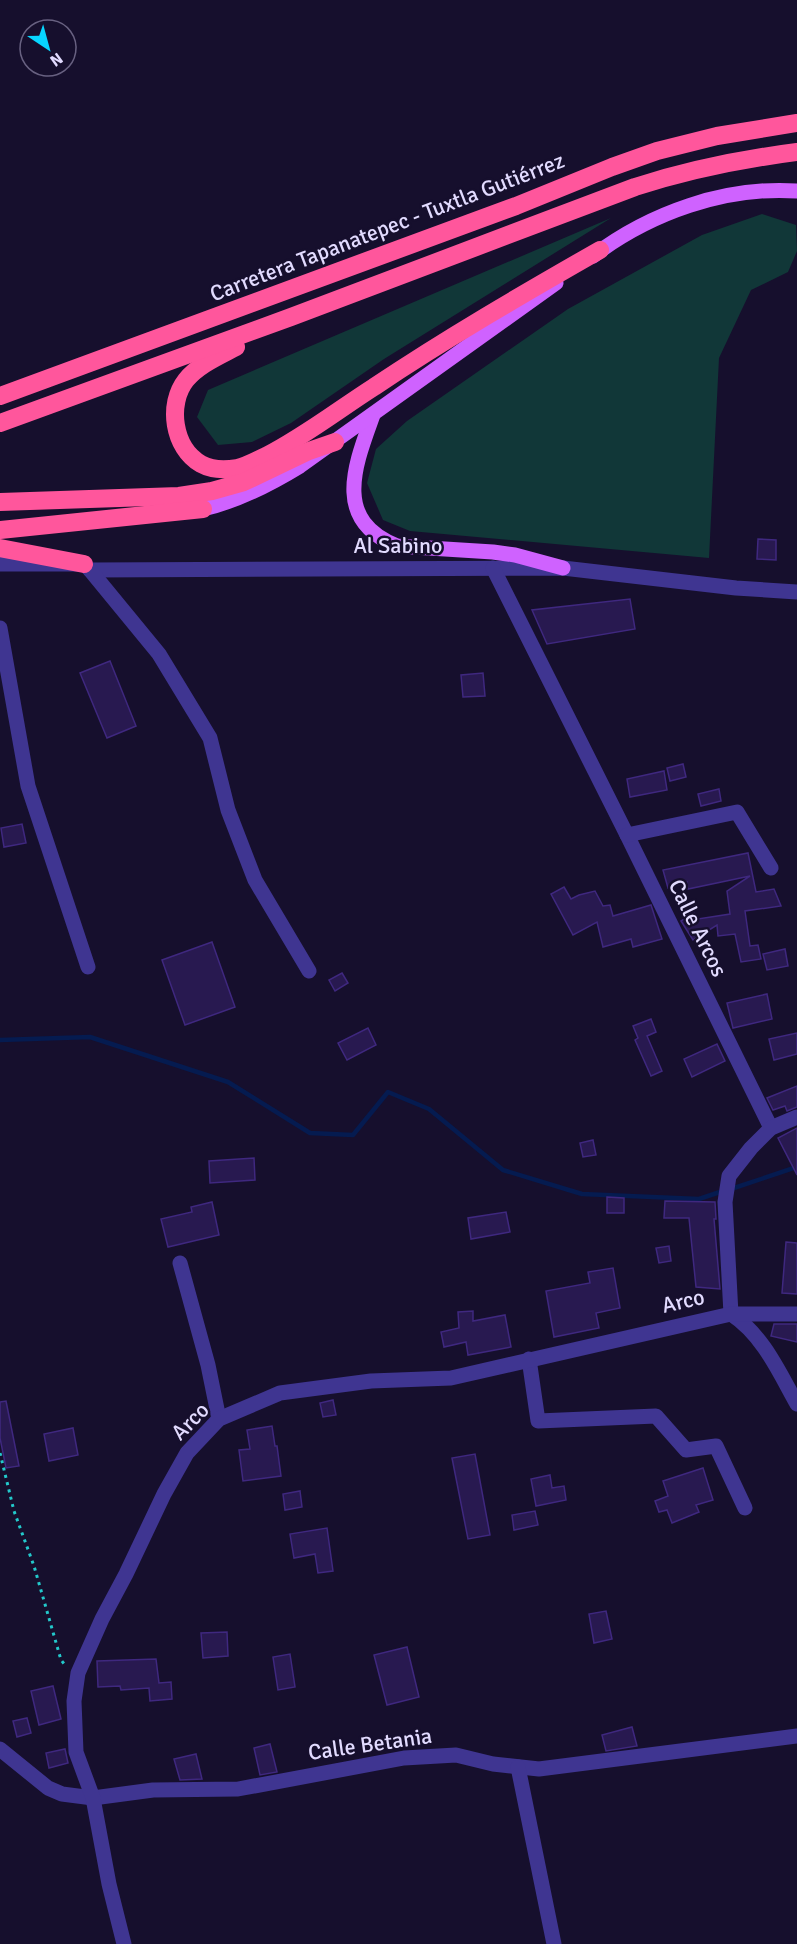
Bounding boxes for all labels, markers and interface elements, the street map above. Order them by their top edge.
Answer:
north arrow [18,18,78,78]
text: N [46,48,67,71]
street label: Carretera Tapanatepec - Tuxtla Gutiérrez [206,147,568,307]
street label: Al Sabino [354,532,442,559]
street label: Calle Arcos [663,875,733,981]
street label: Arco [659,1283,707,1319]
street label: Arco [165,1396,215,1446]
street label: Calle Betania [306,1722,434,1766]

